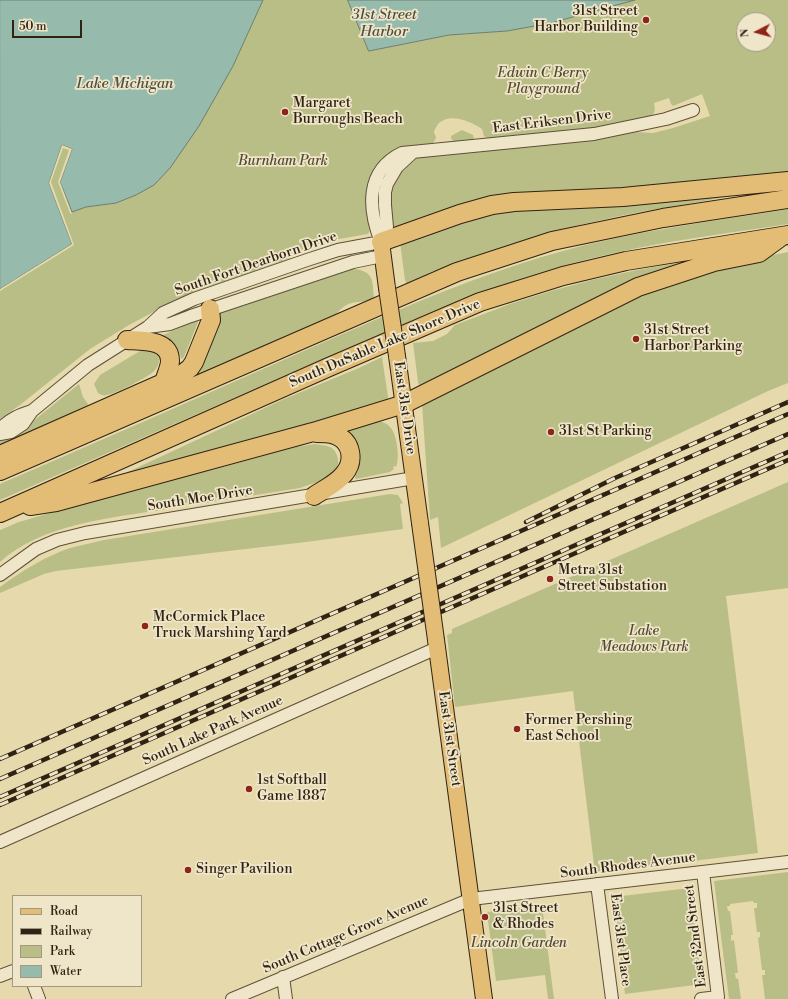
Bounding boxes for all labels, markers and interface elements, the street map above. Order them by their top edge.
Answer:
place label: 31st Street Harbor Building [534,4,638,36]
water label: 31st Street Harbor [351,6,417,41]
scale bar [14,12,84,38]
north arrow [736,12,776,52]
marker: 31st Street Harbor Building [641,15,651,25]
text: 50 m [19,19,47,34]
text: N [738,28,752,38]
park label: Edwin C Berry Playground [498,66,588,98]
water label: Lake Michigan [77,75,173,93]
place label: Margaret Burroughs Beach [293,96,403,128]
street label: East Eriksen Drive [492,106,612,138]
marker: Margaret Burroughs Beach [280,107,290,117]
park label: Burnham Park [238,154,328,170]
street label: South Fort Dearborn Drive [173,228,339,300]
street label: South DuSable Lake Shore Drive [287,296,483,392]
place label: 31st Street Harbor Parking [644,323,742,356]
marker: 31st Street Harbor Parking [631,334,641,344]
street label: East 31st Drive [389,360,419,456]
place label: 31st St Parking [559,424,652,440]
marker: 31st St Parking [546,427,556,437]
street label: South Moe Drive [146,482,254,516]
place label: Metra 31st Street Substation [558,563,667,596]
marker: Metra 31st Street Substation [545,574,555,584]
place label: McCormick Place Truck Marshing Yard [153,610,286,642]
marker: McCormick Place Truck Marshing Yard [140,621,150,631]
park label: Lake Meadows Park [599,624,689,656]
street label: East 31st Street [434,690,464,788]
street label: South Lake Park Avenue [140,692,286,770]
place label: Former Pershing East School [525,713,632,746]
marker: Former Pershing East School [512,724,522,734]
place label: 1st Softball Game 1887 [257,773,327,806]
marker: 1st Softball Game 1887 [244,784,254,794]
street label: South Rhodes Avenue [559,849,697,883]
place label: Singer Pavilion [196,862,292,878]
marker: Singer Pavilion [183,865,193,875]
street label: East 32nd Street [681,883,711,989]
street label: South Cottage Grove Avenue [261,892,431,978]
street label: East 31st Place [606,893,634,987]
legend [12,895,142,987]
place label: 31st Street & Rhodes [493,901,559,934]
text: Road [50,904,78,919]
marker: 31st Street & Rhodes [480,912,490,922]
text: Railway [50,924,92,939]
park label: Lincoln Garden [471,936,567,952]
text: Park [50,944,75,959]
text: Water [50,964,82,979]

